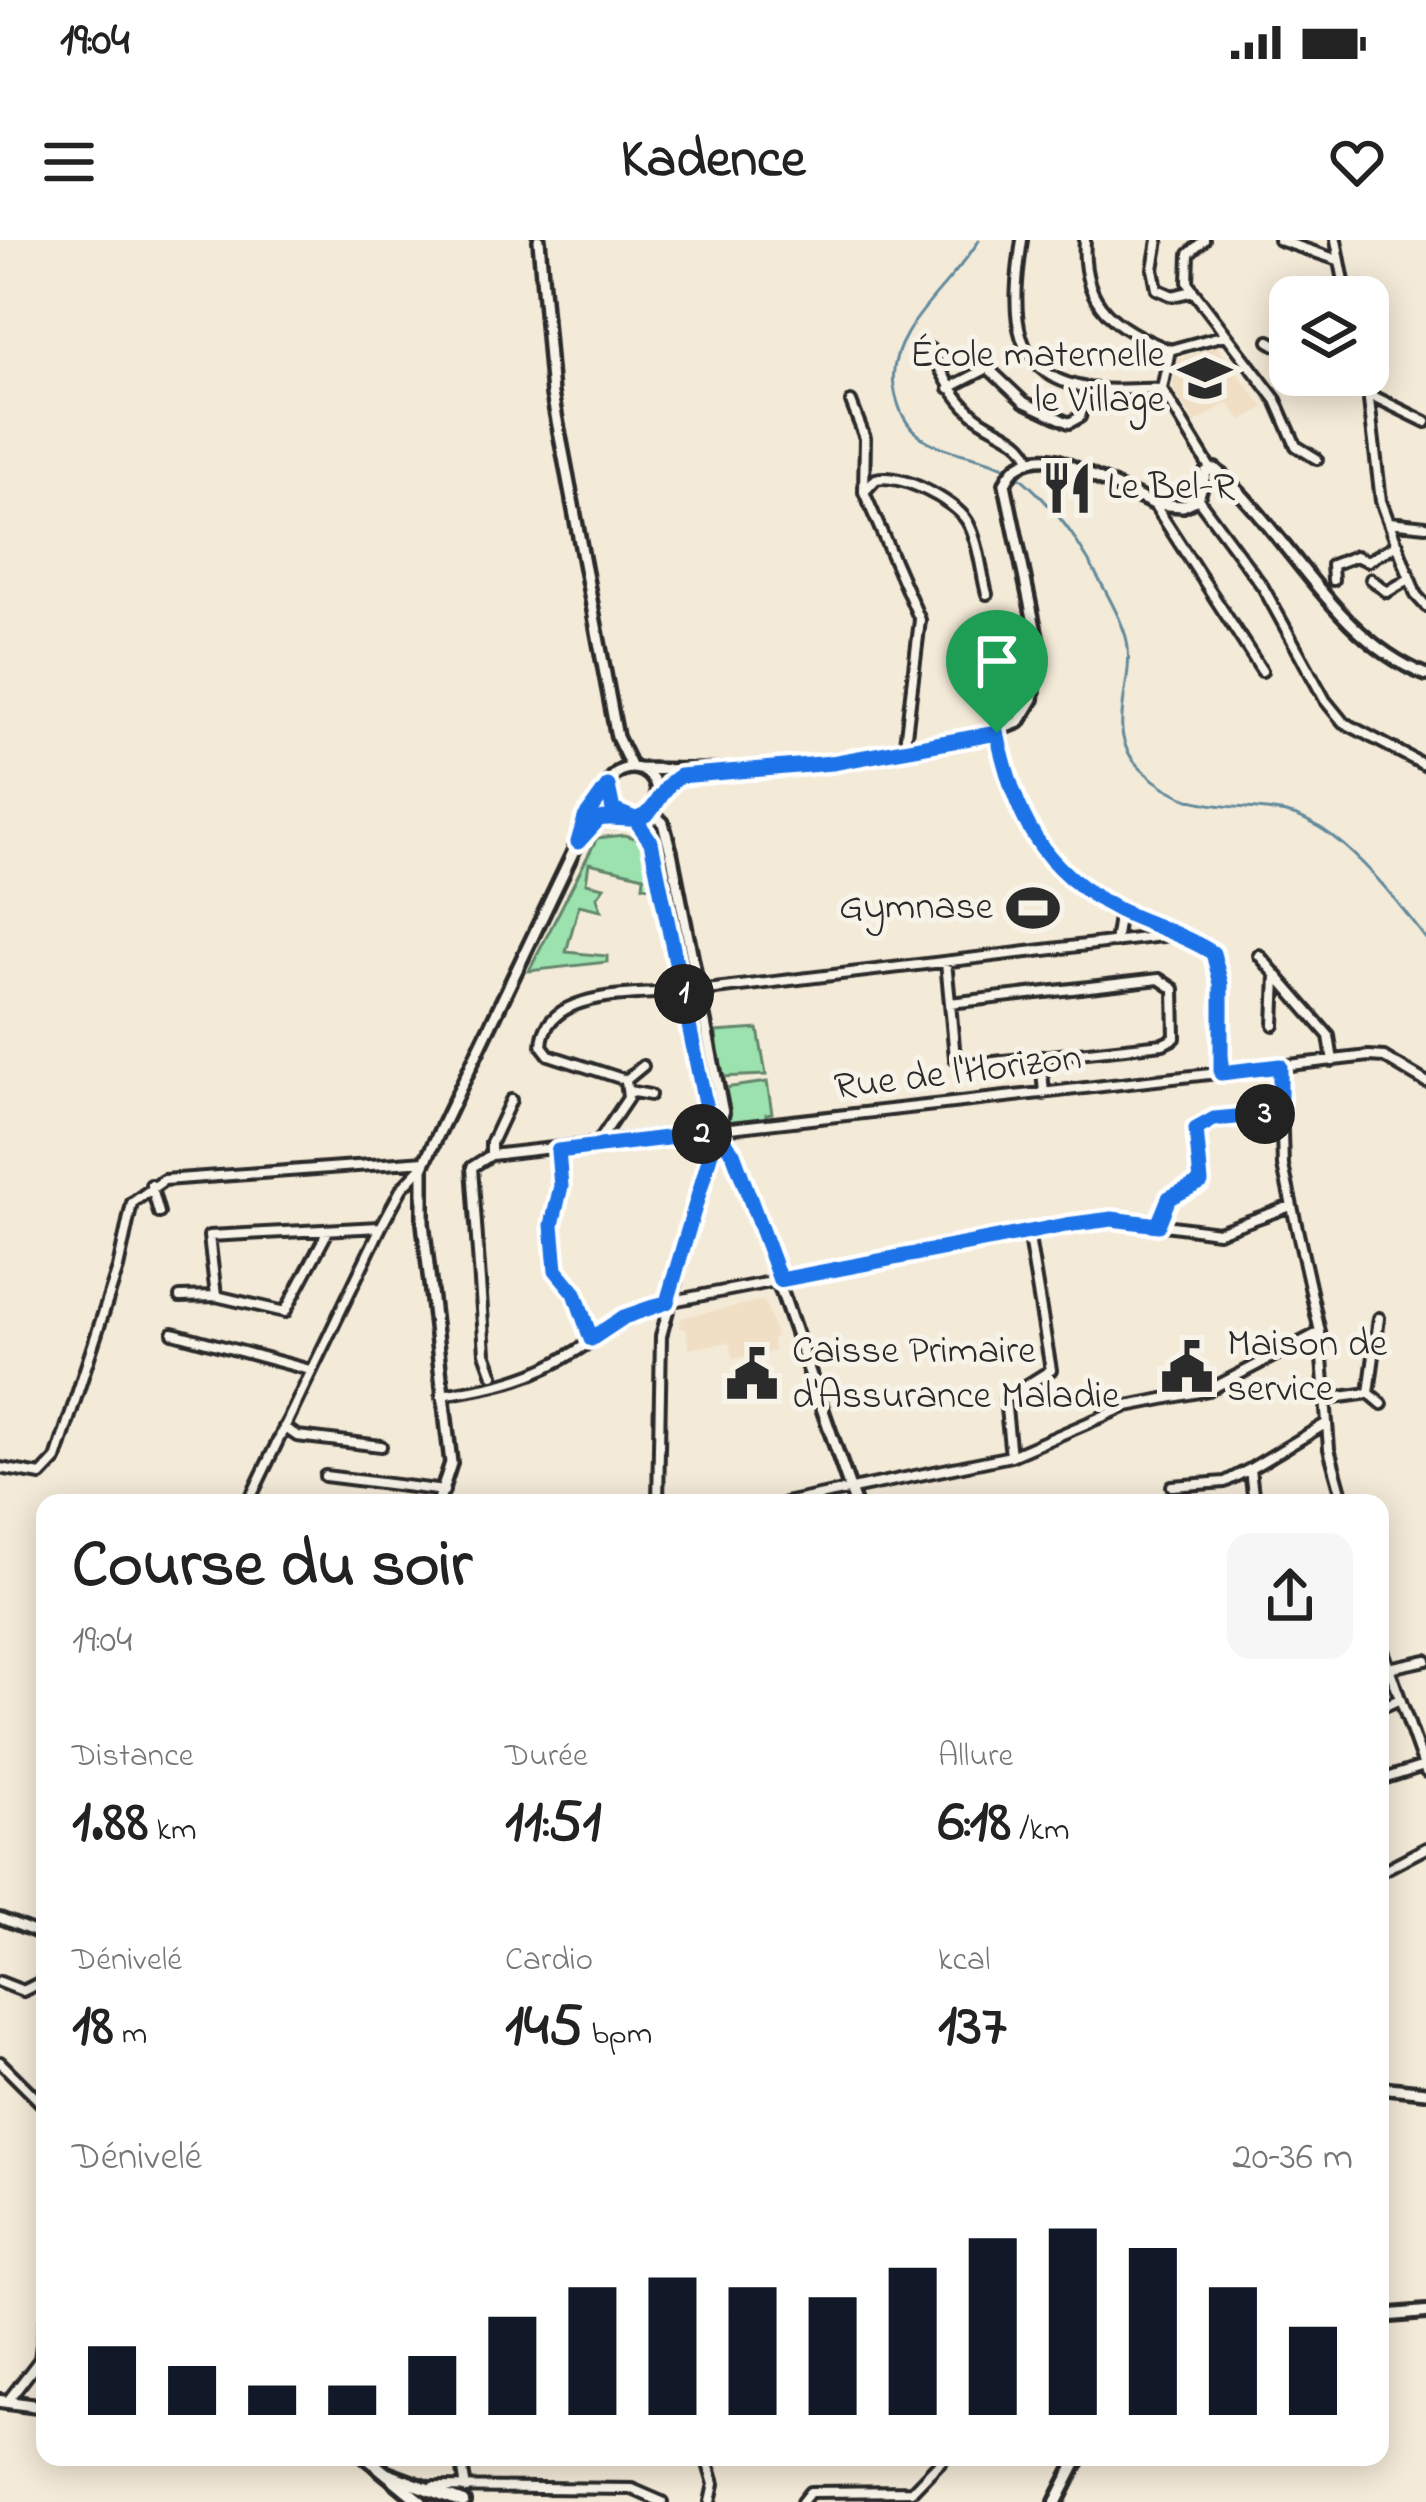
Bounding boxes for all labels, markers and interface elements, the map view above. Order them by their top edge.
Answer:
text: 19:04 [60,9,130,75]
text: Kadence [621,123,805,201]
icon: menu [36,129,102,195]
icon: heart [1324,129,1390,195]
map controls [1269,276,1389,396]
button: layers [1269,276,1389,396]
place label: École maternelle le Village [910,328,1166,430]
school or university icon: École maternelle le Village [1176,349,1234,407]
restaurant icon: Le Bel-R [1038,459,1096,517]
place label: Le Bel-R [1107,460,1236,517]
pin [946,610,1048,733]
icon: arrive [964,628,1030,694]
sports icon: Gymnase [1004,879,1062,937]
place label: Gymnase [839,880,994,937]
pin: 1 [654,964,714,1024]
text: 1 [679,970,689,1018]
street label: Rue de l'Horizon [831,1031,1085,1117]
pin: 3 [1235,1084,1295,1144]
text: 3 [1258,1090,1272,1138]
pin: 2 [672,1104,732,1164]
text: 2 [694,1110,710,1158]
place label: Maison de service [1227,1317,1388,1419]
place label: Caisse Primaire d'Assurance Maladie [792,1324,1120,1426]
public building icon: Maison de service [1158,1338,1216,1396]
public building icon: Caisse Primaire d'Assurance Maladie [723,1345,781,1403]
text: Course du soir [72,1520,472,1616]
button: share [1227,1533,1353,1659]
text: 19:04 [72,1613,132,1670]
text: Distance [72,1733,194,1781]
text: Durée [505,1733,588,1781]
text: Allure [938,1733,1013,1781]
text: 1.88 [72,1781,148,1868]
text: 11:51 [505,1781,602,1868]
text: 6:18 [938,1781,1011,1868]
text: km [148,1807,197,1855]
text: /km [1011,1807,1070,1855]
text: Dénivelé [72,1937,182,1985]
text: Cardio [505,1937,593,1985]
text: kcal [938,1937,990,1985]
text: 18 [72,1985,114,2072]
text: 145 [505,1985,583,2072]
text: 137 [938,1985,1007,2072]
text: m [114,2011,147,2059]
text: bpm [583,2011,652,2059]
text: Dénivelé [72,2130,202,2187]
text: 20–36 m [1232,2130,1353,2187]

